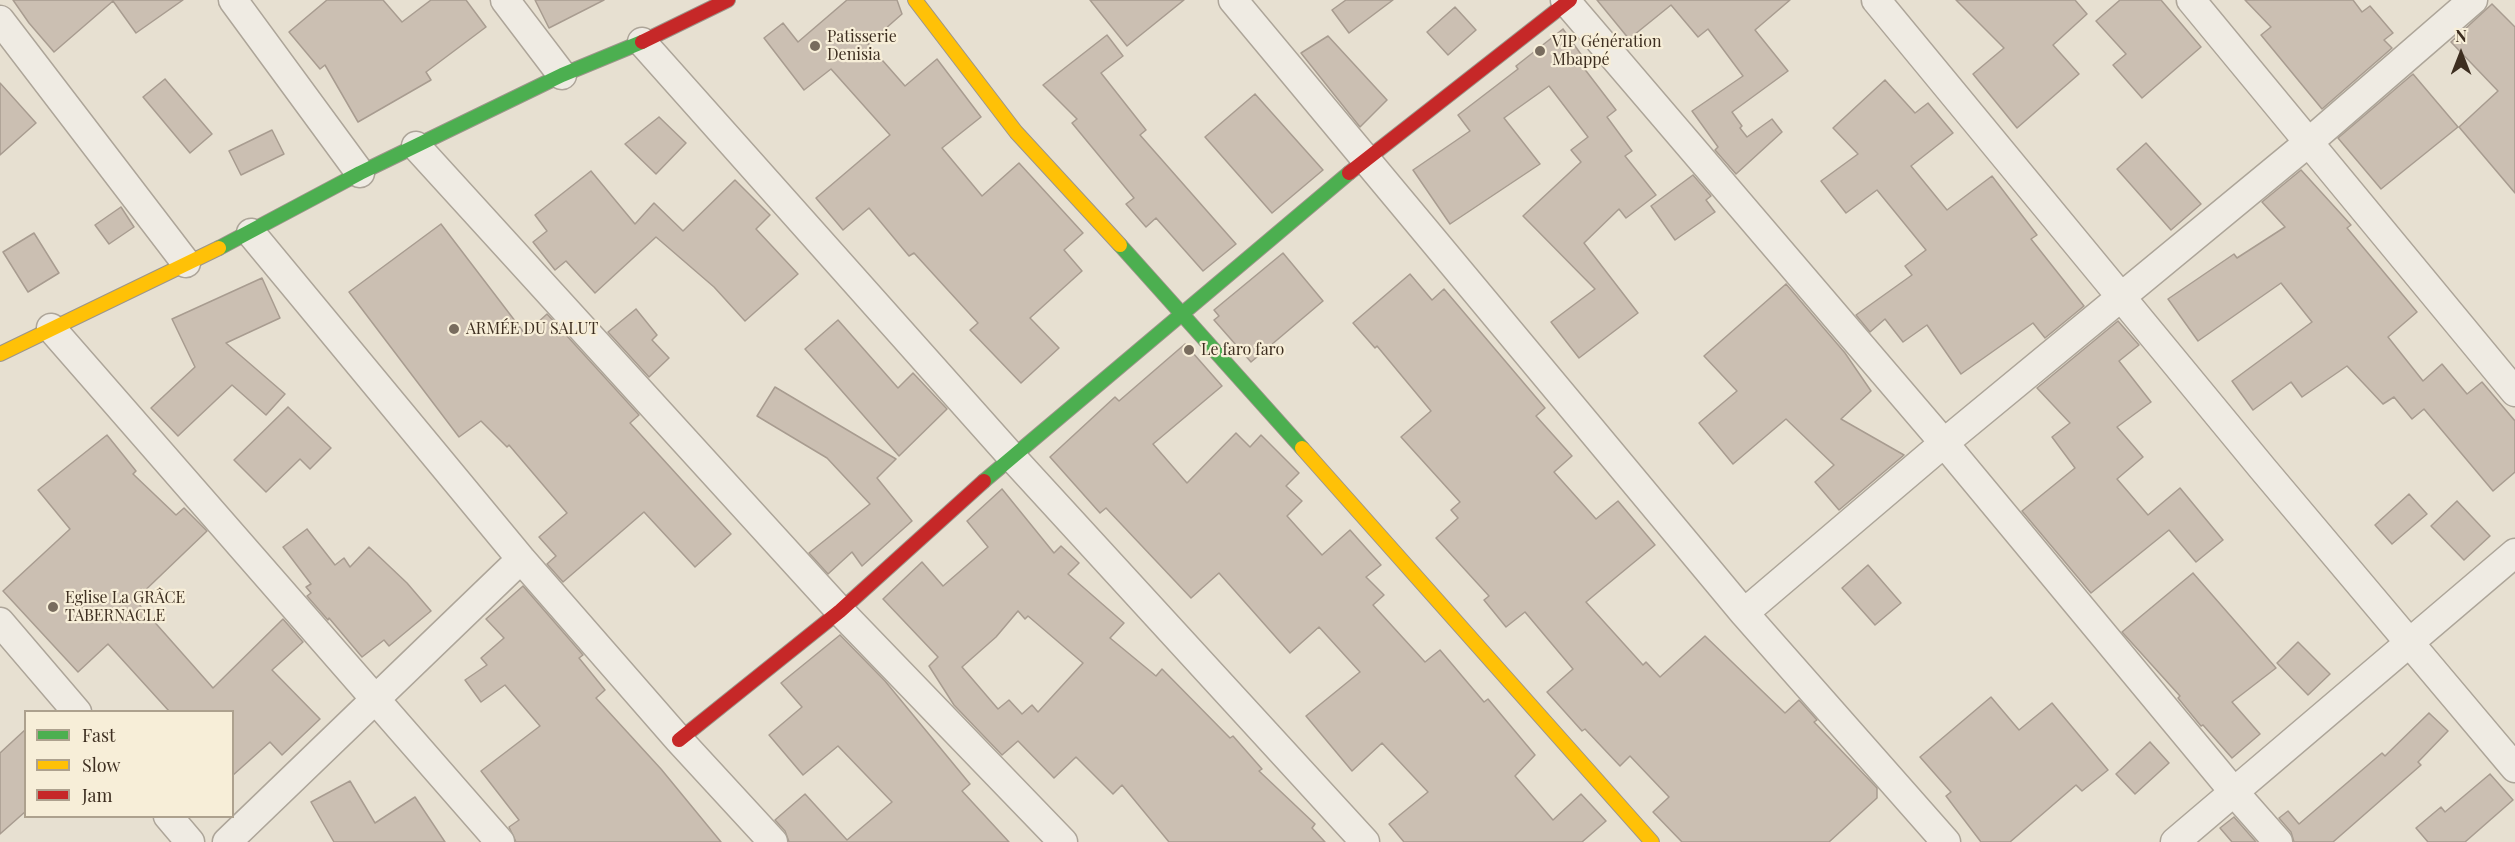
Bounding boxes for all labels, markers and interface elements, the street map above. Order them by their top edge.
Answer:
north arrow [2431,24,2491,84]
text: N [2455,25,2467,46]
place label: Patisserie Denisia [827,27,897,65]
place label: VIP Génération Mbappé [1552,32,1662,70]
marker: Patisserie Denisia [808,39,822,53]
marker: VIP Génération Mbappé [1533,44,1547,58]
place label: ARMÉE DU SALUT [466,319,598,339]
marker: ARMÉE DU SALUT [447,322,461,336]
place label: Le faro faro [1201,340,1284,360]
marker: Le faro faro [1182,343,1196,357]
place label: Eglise La GRÂCE TABERNACLE [65,588,185,626]
marker: Eglise La GRÂCE TABERNACLE [46,600,60,614]
legend [24,710,234,818]
text: Fast [82,723,115,747]
text: Slow [82,753,120,777]
text: Jam [82,783,112,807]

